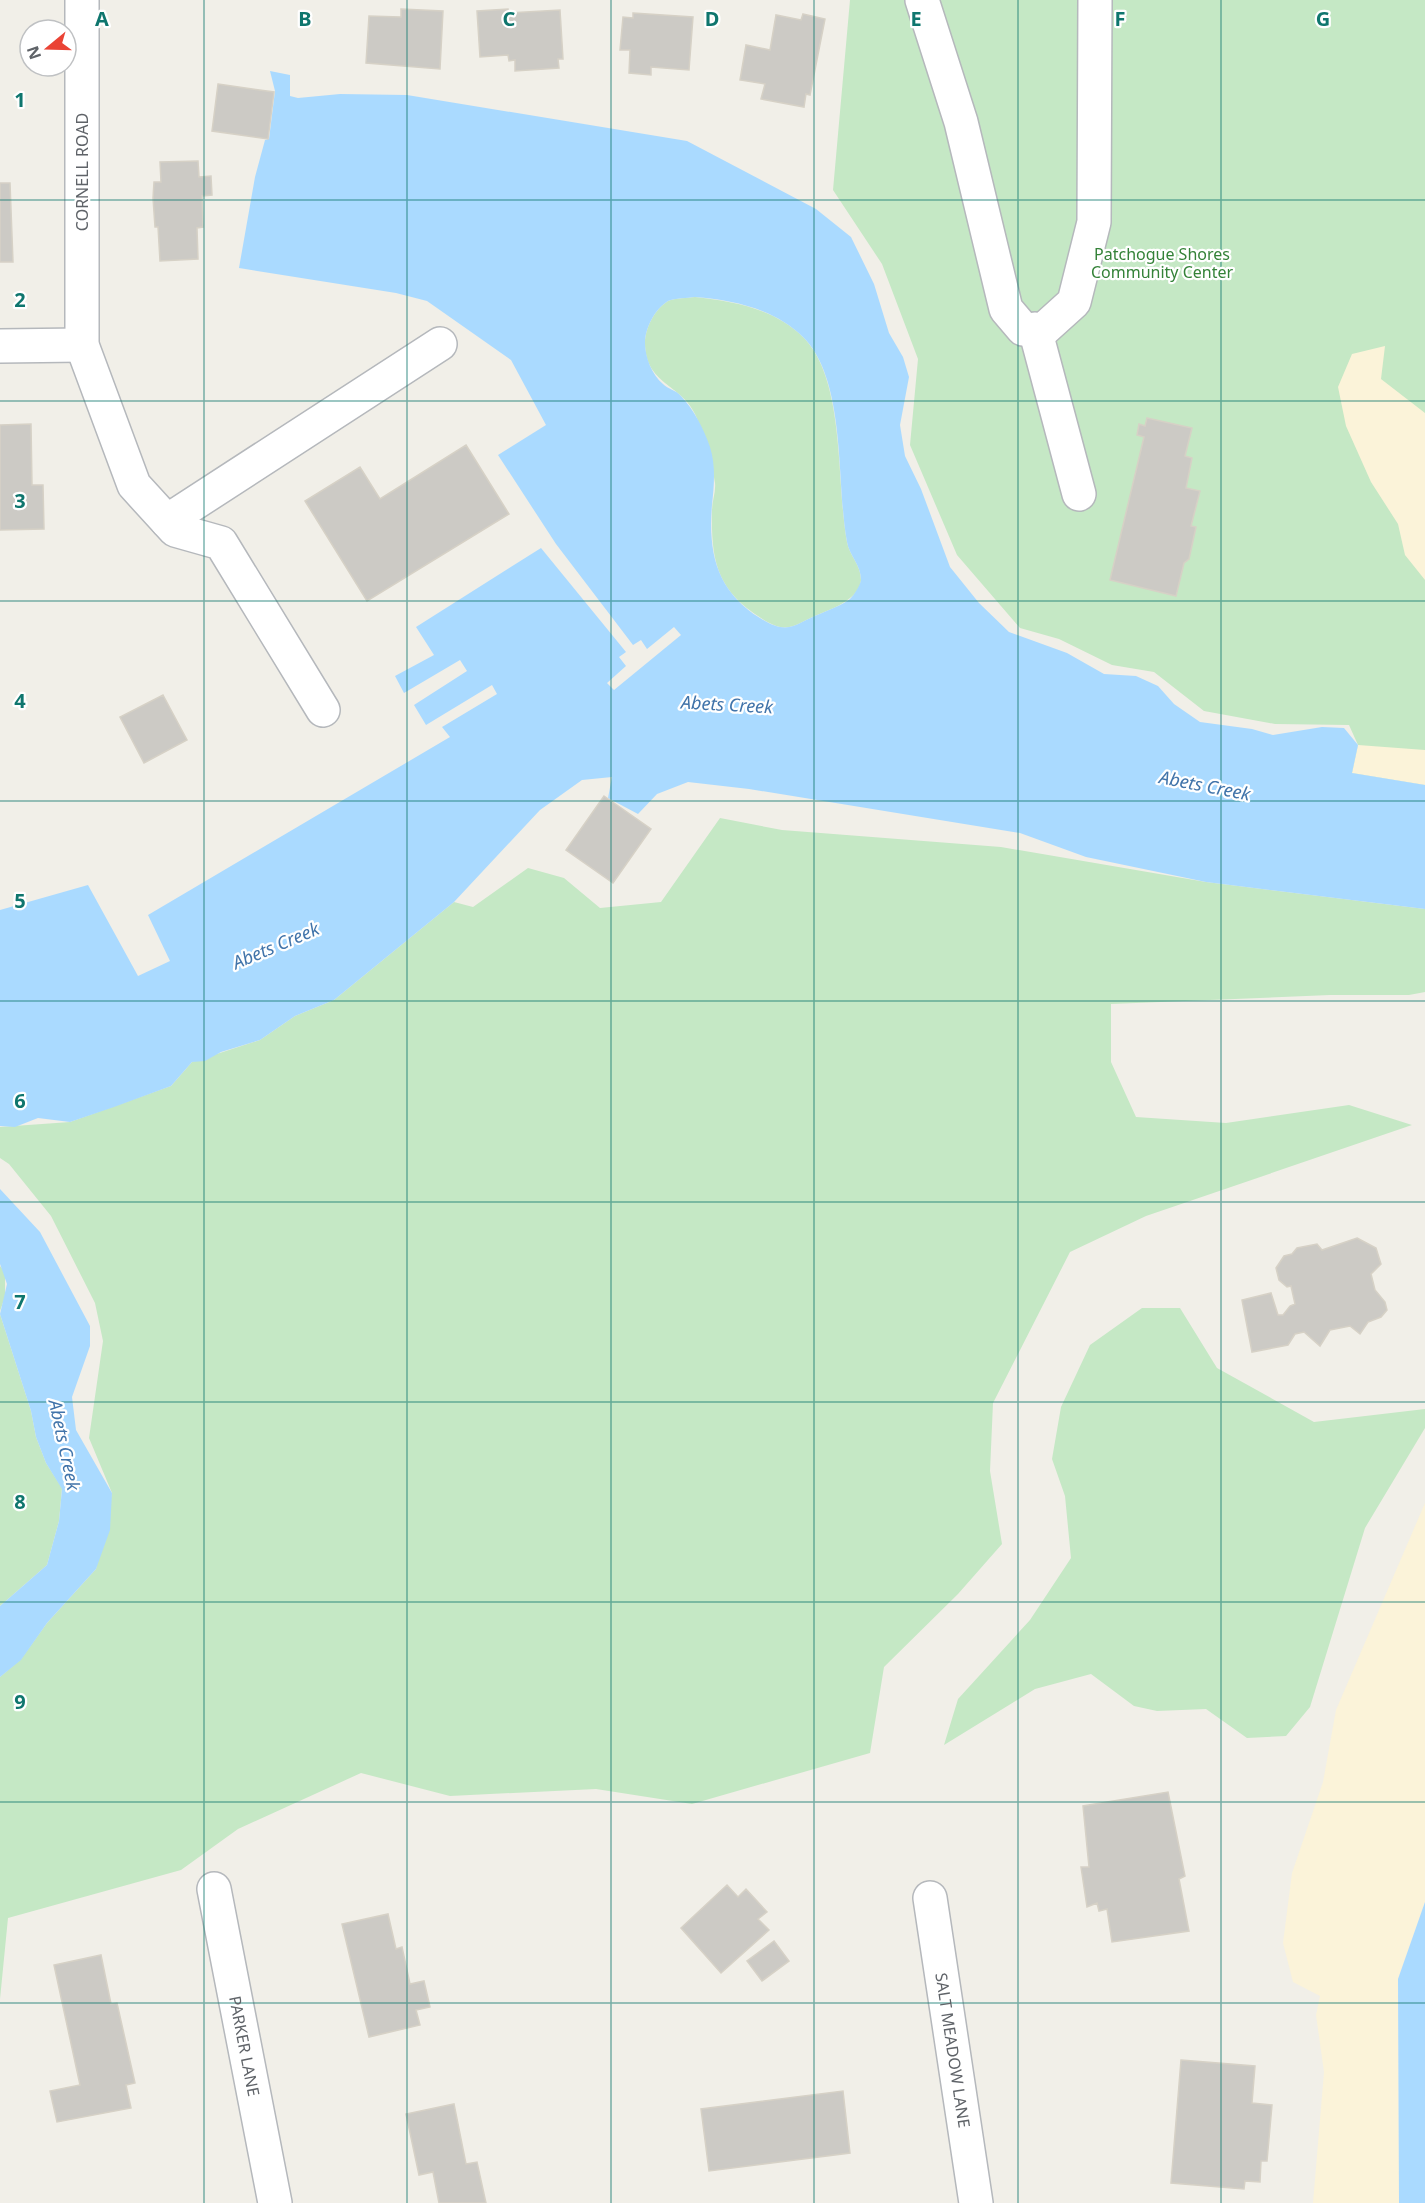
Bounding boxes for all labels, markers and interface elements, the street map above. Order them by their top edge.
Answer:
text: A [95,5,109,32]
text: B [298,5,312,32]
text: C [503,5,516,32]
text: D [705,5,719,32]
text: E [910,5,922,32]
text: F [1115,5,1125,32]
text: G [1316,5,1330,32]
north arrow [18,18,78,78]
text: N [21,43,46,63]
text: 1 [14,86,26,113]
street label: CORNELL ROAD [71,113,93,231]
park label: Patchogue Shores Community Center [1091,243,1233,283]
text: 2 [14,286,26,313]
text: 3 [14,487,26,514]
text: 4 [14,687,26,714]
water label: Abets Creek [678,690,775,718]
water label: Abets Creek [1156,764,1254,806]
text: 5 [14,887,26,914]
water label: Abets Creek [227,916,324,975]
text: 6 [14,1087,26,1114]
text: 7 [14,1288,26,1315]
water label: Abets Creek [43,1395,87,1493]
text: 8 [14,1488,26,1515]
text: 9 [14,1688,26,1715]
street label: SALT MEADOW LANE [930,1971,976,2129]
street label: PARKER LANE [224,1994,265,2098]

